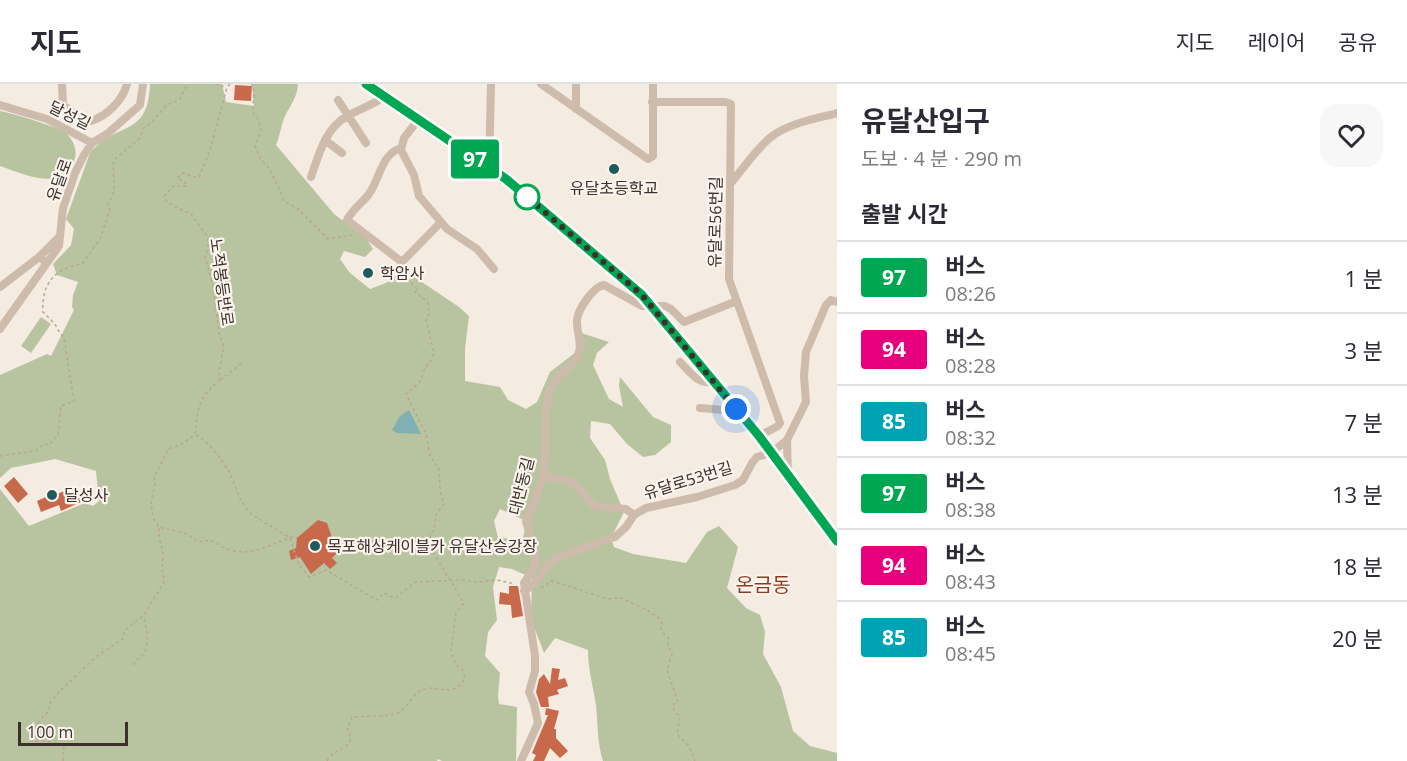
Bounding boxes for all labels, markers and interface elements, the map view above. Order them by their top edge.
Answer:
text: 지도 [30,23,82,61]
text: 지도 [1176,28,1214,56]
text: 레이어 [1247,28,1305,56]
text: 공유 [1338,28,1377,56]
street label: 달성길 [45,95,95,135]
text: 유달산입구 [861,101,990,139]
button: heart [1320,104,1383,167]
line badge: 97 [448,140,502,178]
text: 97 [463,145,487,173]
text: 도보 · 4 분 · 290 m [861,145,1022,172]
street label: 유달로 [41,155,77,205]
marker: 유달초등학교 [607,162,621,176]
street label: 유달로56번길 [703,176,727,268]
place label: 유달초등학교 [570,177,658,199]
unlabelled marker [514,184,540,210]
text: 출발 시간 [861,198,948,228]
street label: 노적봉등반로 [205,237,239,328]
text: 버스 [945,250,985,280]
place label: 학암사 [380,262,424,284]
text: 97 [882,263,906,291]
text: 1 분 [1344,263,1383,293]
marker: 학암사 [361,266,375,280]
text: 08:26 [945,280,996,307]
text: 버스 [945,322,985,352]
text: 94 [882,335,906,363]
text: 3 분 [1344,335,1383,365]
text: 08:28 [945,352,996,379]
your location [721,394,751,424]
text: 버스 [945,394,985,424]
text: 85 [882,407,906,435]
text: 7 분 [1344,407,1383,437]
text: 08:32 [945,424,996,451]
street label: 대반동길 [503,455,539,517]
street label: 유달로53번길 [641,456,735,504]
text: 버스 [945,466,985,496]
text: 97 [882,479,906,507]
text: 13 분 [1332,479,1383,509]
place label: 달성사 [64,484,108,506]
marker: 달성사 [45,488,59,502]
text: 08:38 [945,496,996,523]
place label: 목포해상케이블카 유달산승강장 [327,535,538,557]
text: 버스 [945,538,985,568]
marker: 목포해상케이블카 유달산승강장 [308,539,322,553]
text: 94 [882,551,906,579]
text: 18 분 [1332,551,1383,581]
text: 08:43 [945,568,996,595]
district label: 온금동 [735,571,791,598]
text: 버스 [945,610,985,640]
text: 85 [882,623,906,651]
text: 20 분 [1332,623,1383,653]
text: 08:45 [945,640,996,667]
scale bar [18,719,128,746]
text: 100 m [27,721,73,743]

